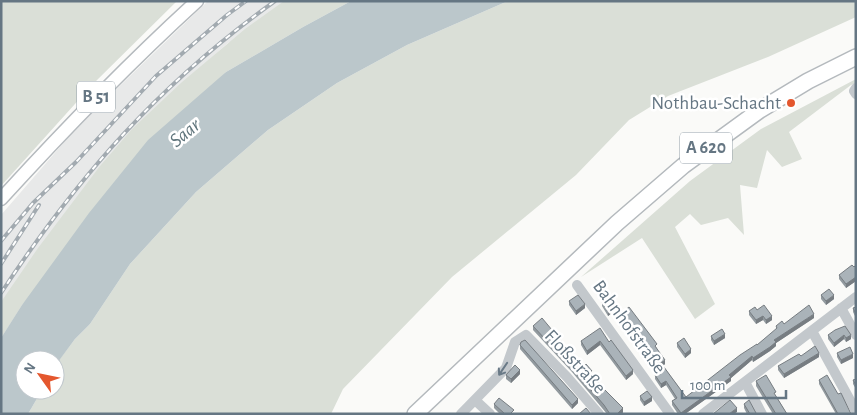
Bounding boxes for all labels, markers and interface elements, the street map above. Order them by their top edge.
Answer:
road number: B 51 [77,81,115,112]
place label: Nothbau-Schacht [651,94,781,113]
marker: Nothbau-Schacht [785,97,797,109]
water label: Saar [166,115,204,151]
road number: A 620 [680,132,732,164]
street label: Bahnhofstraße [589,277,669,377]
street label: Floßstraße [541,326,609,398]
north arrow [15,350,65,400]
text: N [21,361,38,376]
one-way arrow [498,361,508,375]
scale bar [682,368,786,400]
text: 100 m [690,378,725,393]

